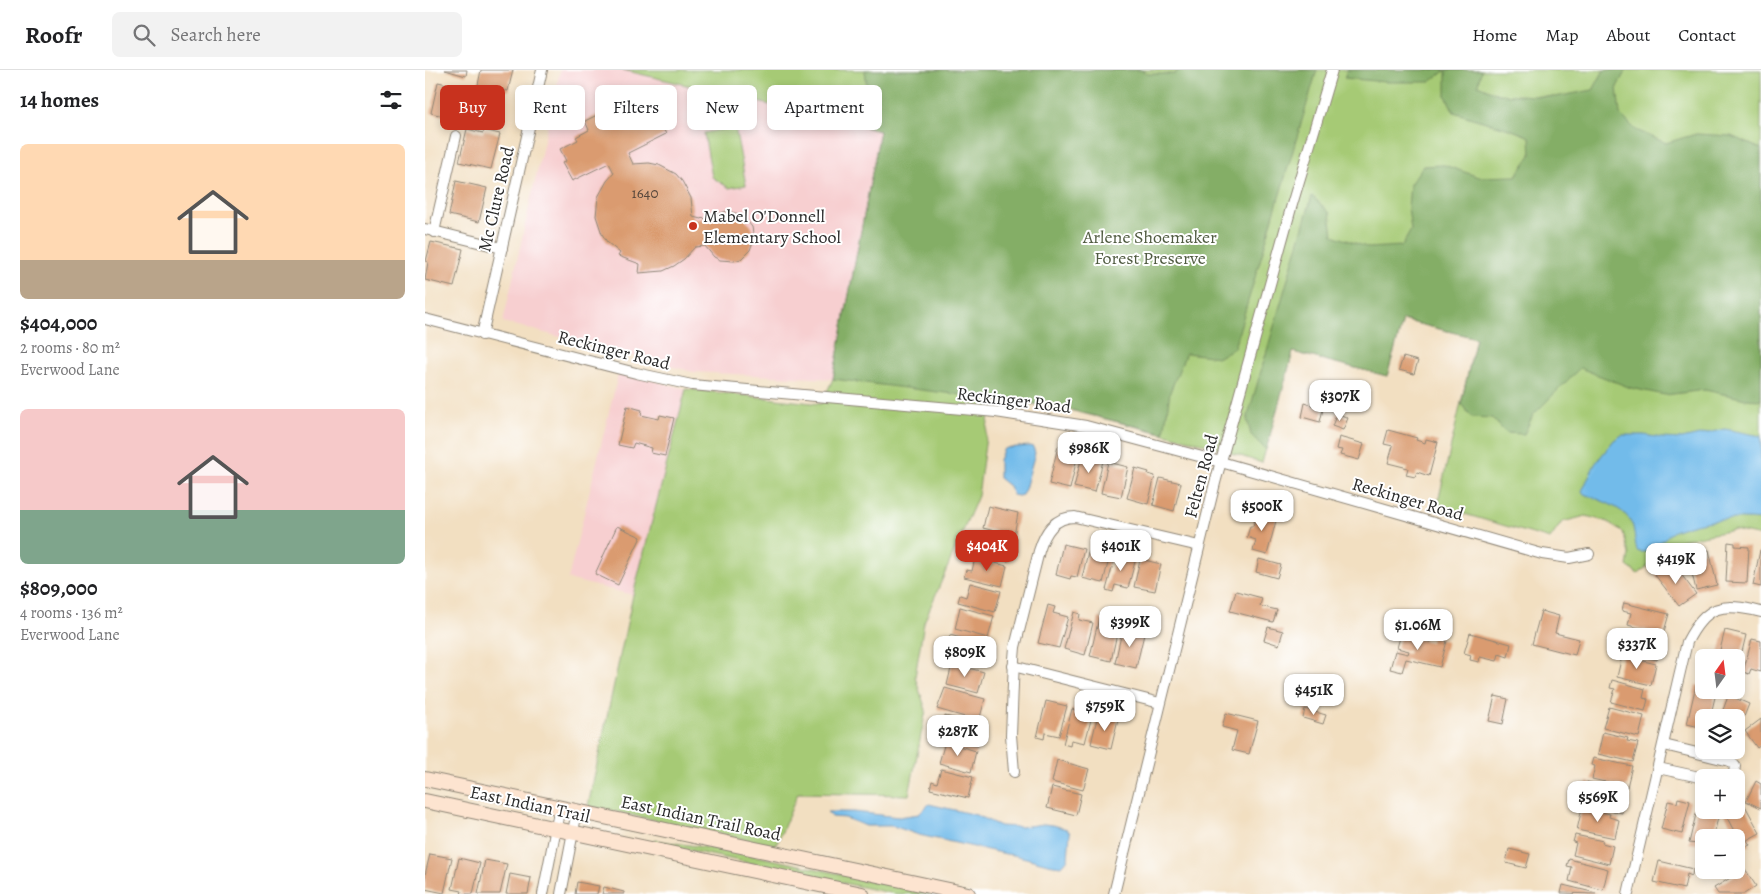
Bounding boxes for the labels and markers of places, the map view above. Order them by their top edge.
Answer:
place label: Mabel O'Donnell Elementary School [703,204,841,249]
marker: Mabel O'Donnell Elementary School [687,220,699,232]
pin: $307K [1305,380,1375,422]
pin: $986K [1054,432,1124,474]
pin: $500K [1227,490,1297,532]
pin: $404K [952,530,1022,572]
pin: $401K [1086,530,1156,572]
pin: $419K [1641,542,1711,585]
pin: $399K [1095,606,1165,648]
pin: $1.06M [1377,608,1459,651]
pin: $337K [1602,628,1672,670]
pin: $809K [930,636,1000,678]
pin: $451K [1279,674,1349,716]
pin: $759K [1070,690,1140,732]
pin: $287K [923,714,993,757]
pin: $569K [1563,780,1633,823]

